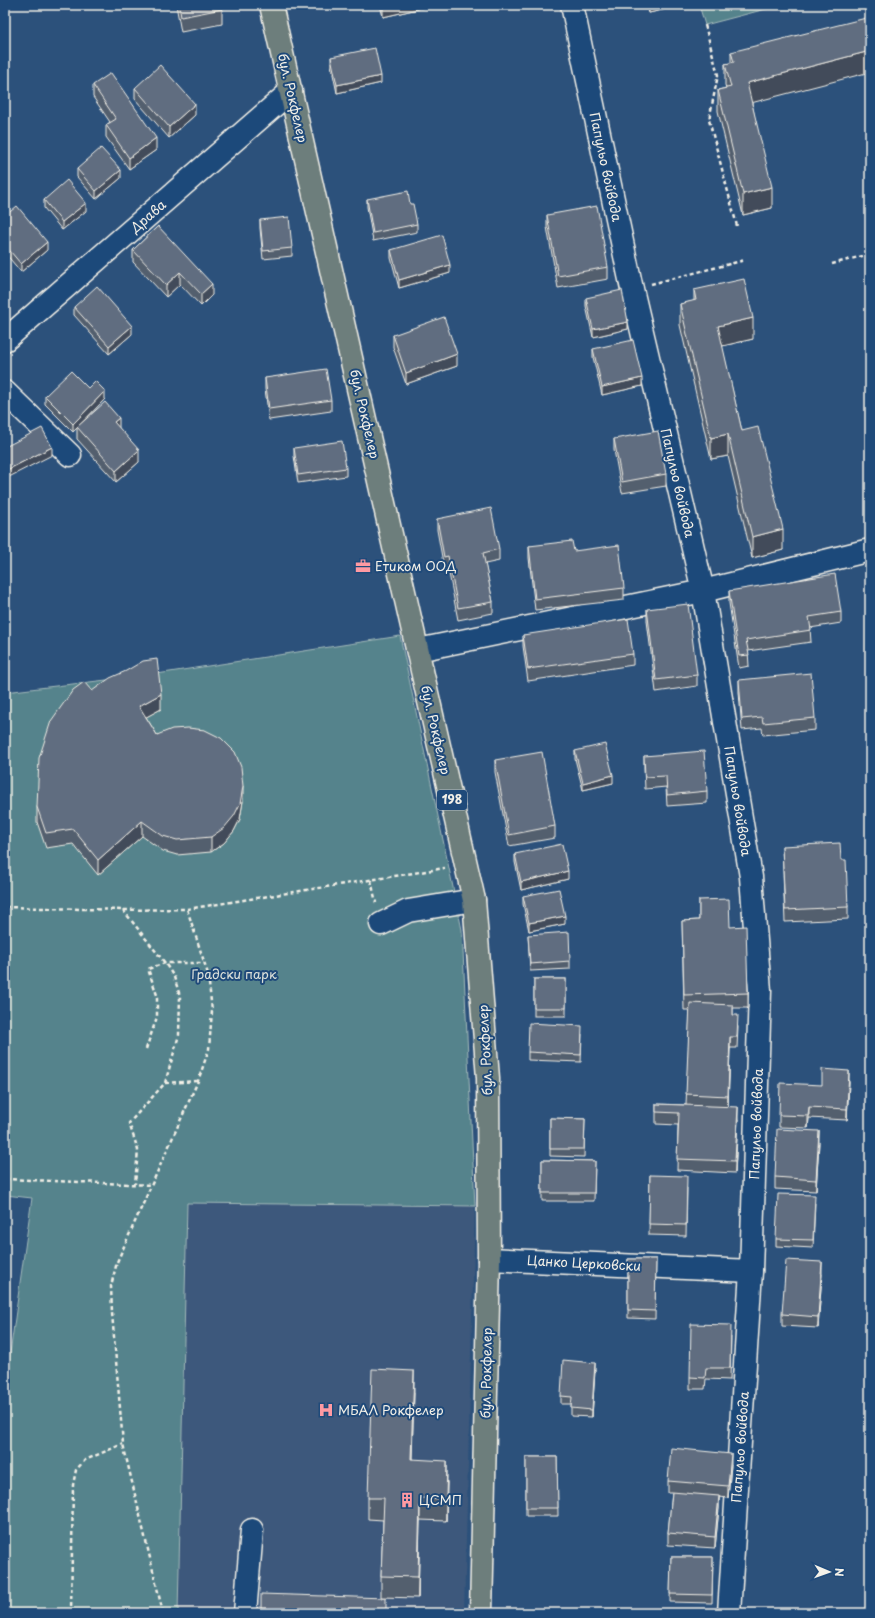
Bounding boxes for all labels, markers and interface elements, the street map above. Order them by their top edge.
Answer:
street label: бул. Рокфелер [274,51,313,144]
street label: Папульо войвода [586,110,628,224]
street label: Драва [125,194,170,237]
street label: бул. Рокфелер [346,367,385,460]
street label: Папульо войвода [657,426,700,540]
place label: Етиком ООД [375,556,456,575]
office icon: Етиком ООД [354,557,372,575]
street label: бул. Рокфелер [417,683,456,776]
street label: Папульо войвода [720,744,757,858]
road number: 198 [437,790,467,810]
park label: Градски парк [191,964,277,983]
street label: бул. Рокфелер [473,1004,496,1096]
street label: Папульо войвода [744,1067,767,1180]
street label: Цанко Церковски [527,1250,641,1275]
street label: бул. Рокфелер [475,1327,496,1419]
street label: Папульо войвода [726,1390,753,1503]
place label: МБАЛ Рокфелер [338,1400,444,1419]
hospital icon: МБАЛ Рокфелер [317,1401,335,1419]
place label: ЦСМП [419,1490,462,1509]
building icon: ЦСМП [398,1491,416,1509]
north arrow [809,1552,849,1592]
text: N [831,1568,848,1577]

